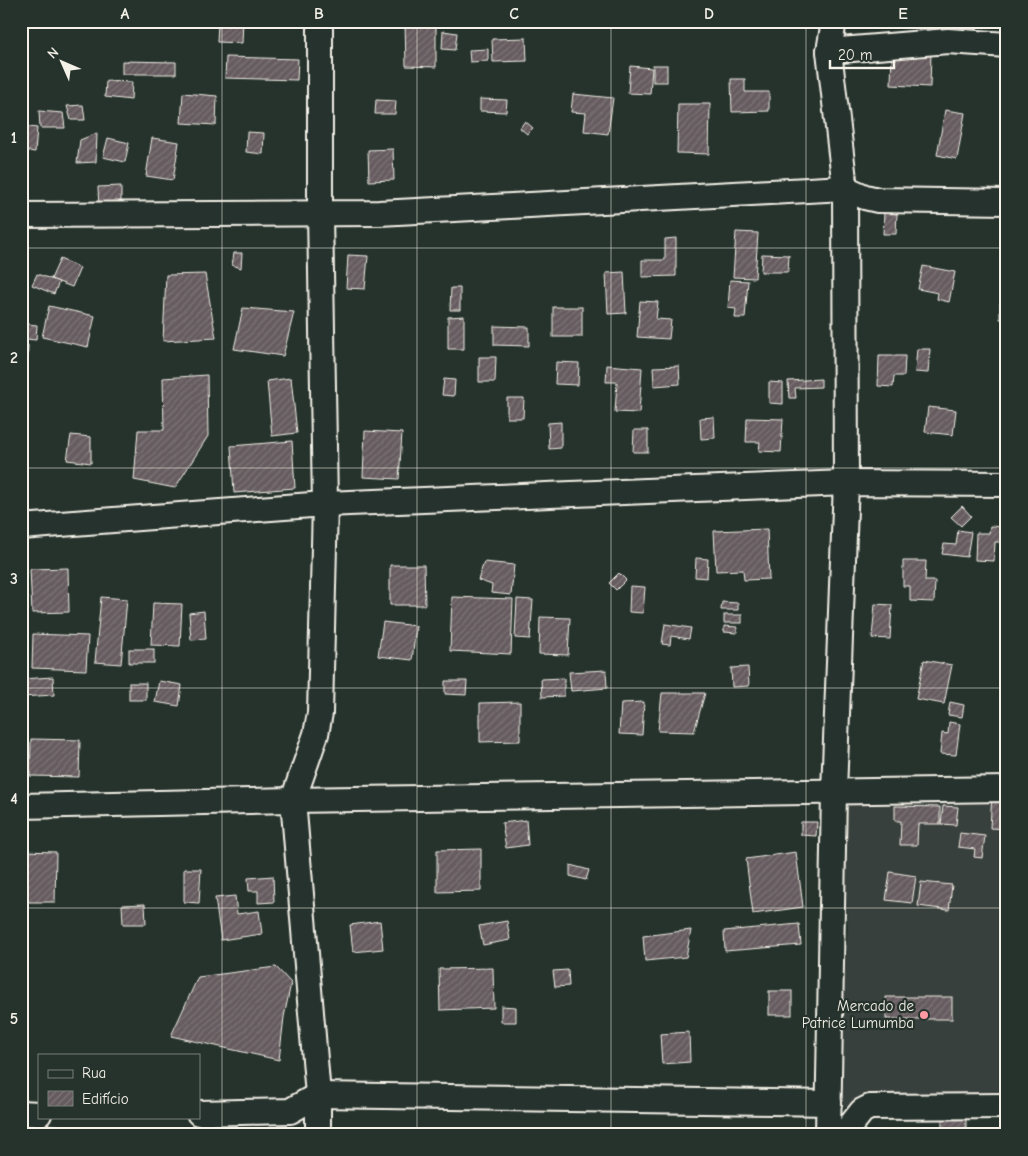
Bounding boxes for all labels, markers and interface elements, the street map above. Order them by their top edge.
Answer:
text: A [121,5,130,23]
text: B [314,5,324,23]
text: C [509,5,519,23]
text: D [704,5,714,23]
text: E [898,5,908,23]
north arrow [38,38,88,88]
scale bar [830,38,894,70]
text: N [44,44,62,62]
text: 20 m [838,46,872,64]
text: 1 [11,129,17,147]
text: 2 [10,349,18,367]
text: 3 [10,570,18,588]
text: 4 [10,790,18,808]
place label: Mercado de Patrice Lumumba [802,997,914,1032]
marker: Mercado de Patrice Lumumba [918,1009,930,1021]
text: 5 [10,1010,18,1028]
legend [38,1054,200,1118]
text: Rua [82,1064,106,1082]
text: Edifício [82,1090,129,1108]

